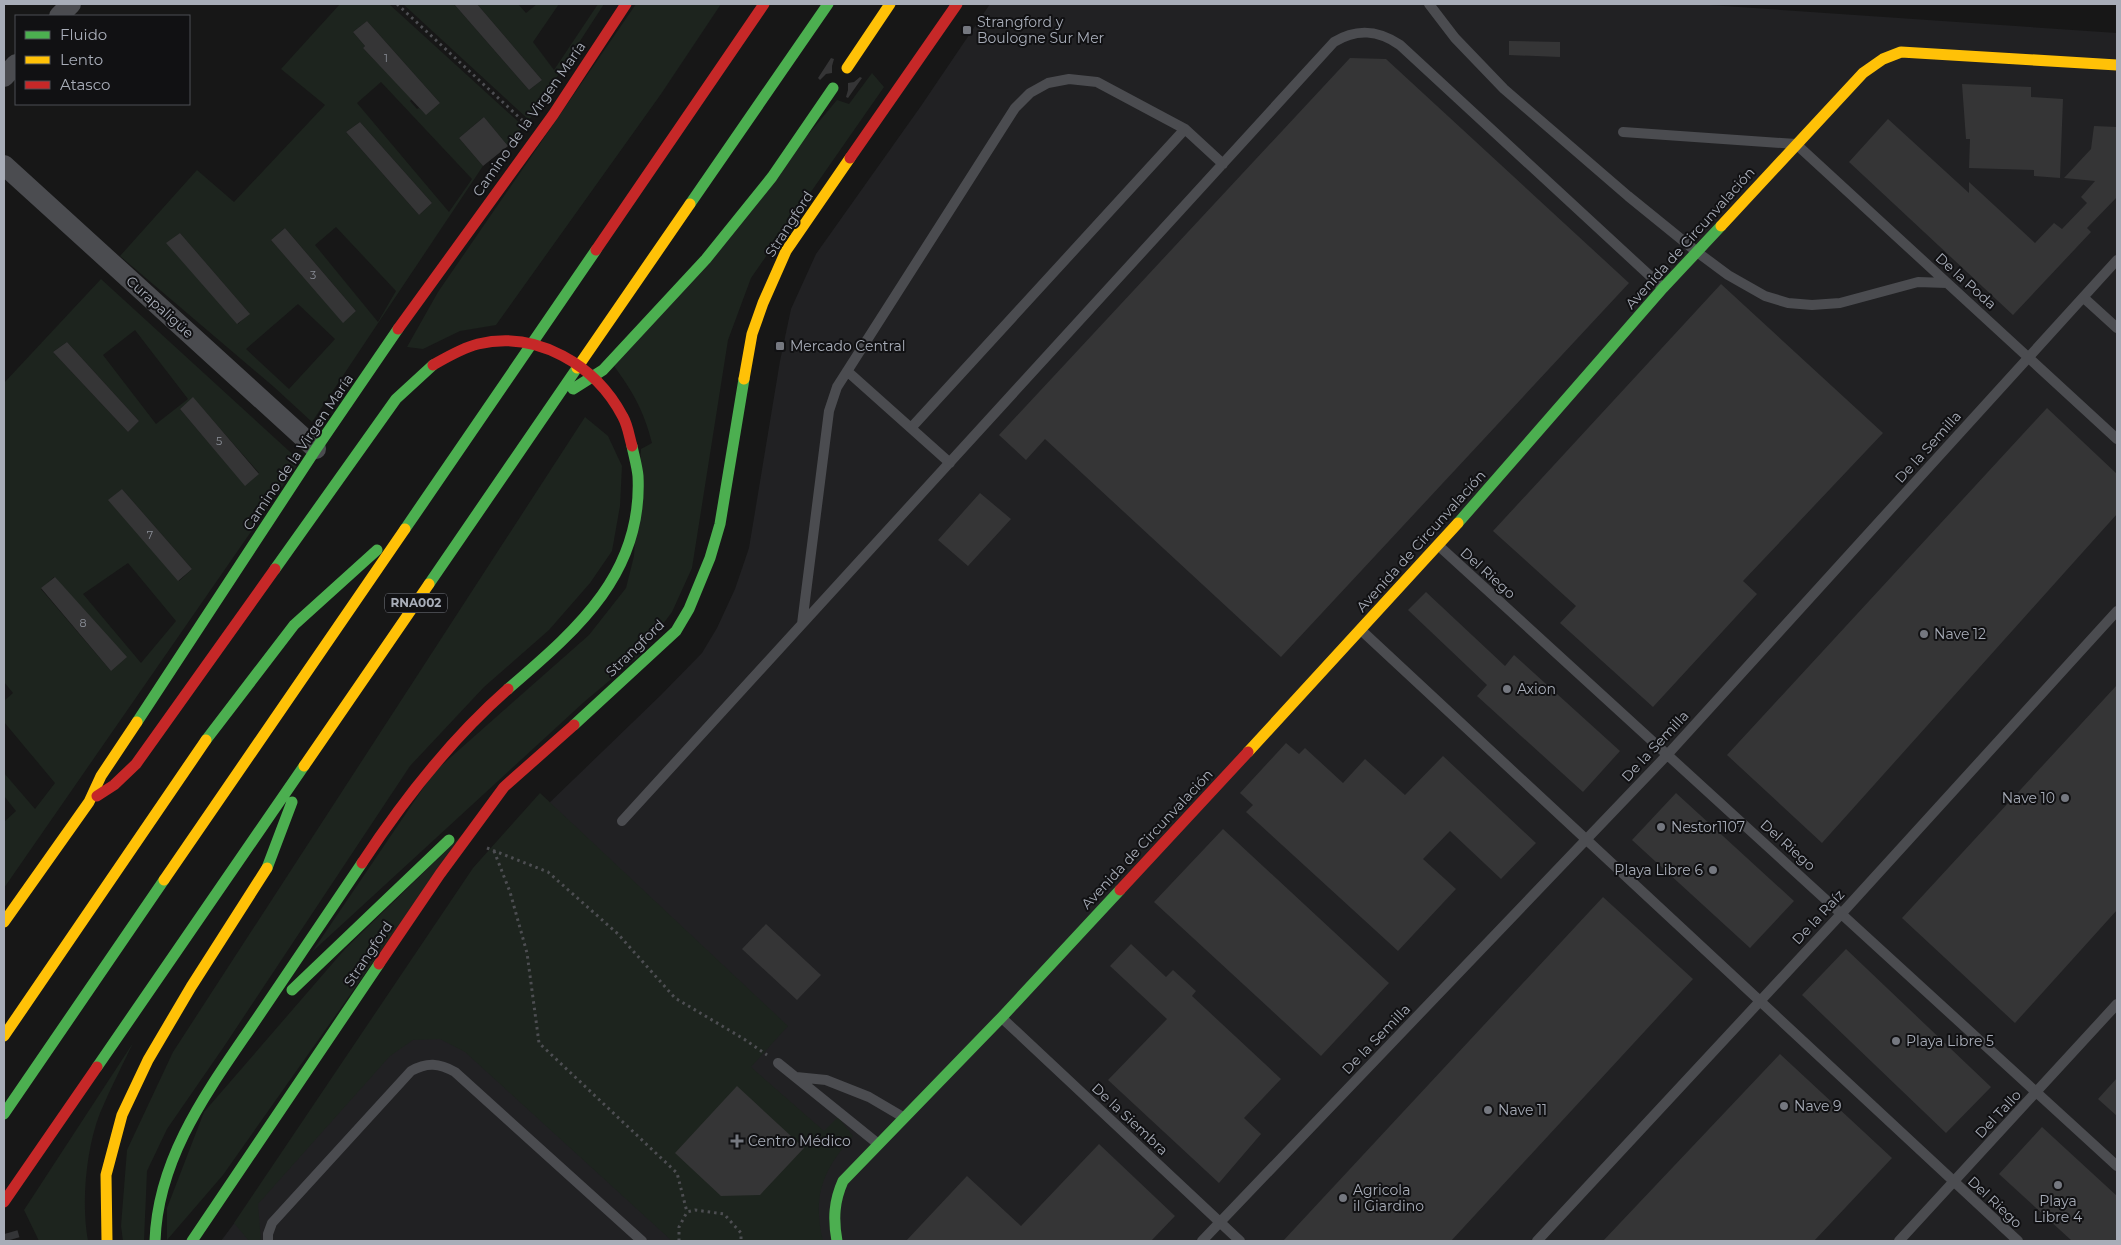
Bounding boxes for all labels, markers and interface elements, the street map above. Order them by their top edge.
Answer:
place label: Strangford y Boulogne Sur Mer [977,13,1105,47]
legend [15,15,190,105]
marker: Strangford y Boulogne Sur Mer [961,24,973,36]
text: Fluido [60,25,107,44]
street label: Camino de la Virgen María [469,38,589,200]
text: Lento [60,50,103,69]
house number: 1 [384,51,388,65]
text: Atasco [60,75,110,94]
street label: Avenida de Circunvalación [1621,163,1759,313]
street label: Strangford [761,188,817,260]
street label: De la Poda [1932,249,2000,313]
house number: 3 [310,268,316,282]
street label: Curapaligüe [122,272,198,342]
place label: Mercado Central [790,337,906,355]
marker: Mercado Central [774,340,786,352]
street label: Camino de la Virgen María [239,370,357,534]
street label: De la Semilla [1891,407,1965,487]
house number: 5 [216,434,222,448]
street label: Avenida de Circunvalación [1352,466,1490,616]
house number: 7 [147,528,153,542]
street label: Del Riego [1457,544,1520,603]
road number: RNA002 [385,594,447,612]
street label: Strangford [602,615,668,681]
house number: 8 [79,616,87,630]
place label: Nave 12 [1934,625,1986,643]
marker: Nave 12 [1918,628,1930,640]
place label: Axion [1517,680,1556,698]
marker: Axion [1501,683,1513,695]
street label: De la Semilla [1617,707,1693,785]
street label: Avenida de Circunvalación [1077,765,1217,913]
place label: Nave 10 [2002,789,2055,807]
marker: Nave 10 [2059,792,2071,804]
street label: Del Riego [1757,816,1820,875]
place label: Nestor1107 [1671,818,1745,836]
marker: Nestor1107 [1655,821,1667,833]
place label: Playa Libre 6 [1614,861,1703,879]
marker: Playa Libre 6 [1707,864,1719,876]
street label: De la Raíz [1788,886,1848,948]
street label: Strangford [340,918,396,990]
street label: De la Semilla [1338,1000,1414,1078]
place label: Playa Libre 5 [1906,1032,1994,1050]
marker: Playa Libre 5 [1890,1035,1902,1047]
street label: De la Siembra [1088,1079,1172,1159]
street label: Del Tallo [1971,1086,2025,1142]
place label: Nave 9 [1794,1097,1842,1115]
marker: Nave 9 [1778,1100,1790,1112]
place label: Nave 11 [1498,1101,1547,1119]
marker: Nave 11 [1482,1104,1494,1116]
place label: Centro Médico [748,1132,851,1150]
marker: Centro Médico [730,1134,744,1148]
street label: Del Riego [1964,1172,2026,1232]
marker: Playa Libre 4 [2052,1179,2064,1191]
place label: Agricola il Giardino [1353,1181,1424,1215]
marker: Agricola il Giardino [1337,1192,1349,1204]
place label: Playa Libre 4 [2034,1192,2083,1226]

